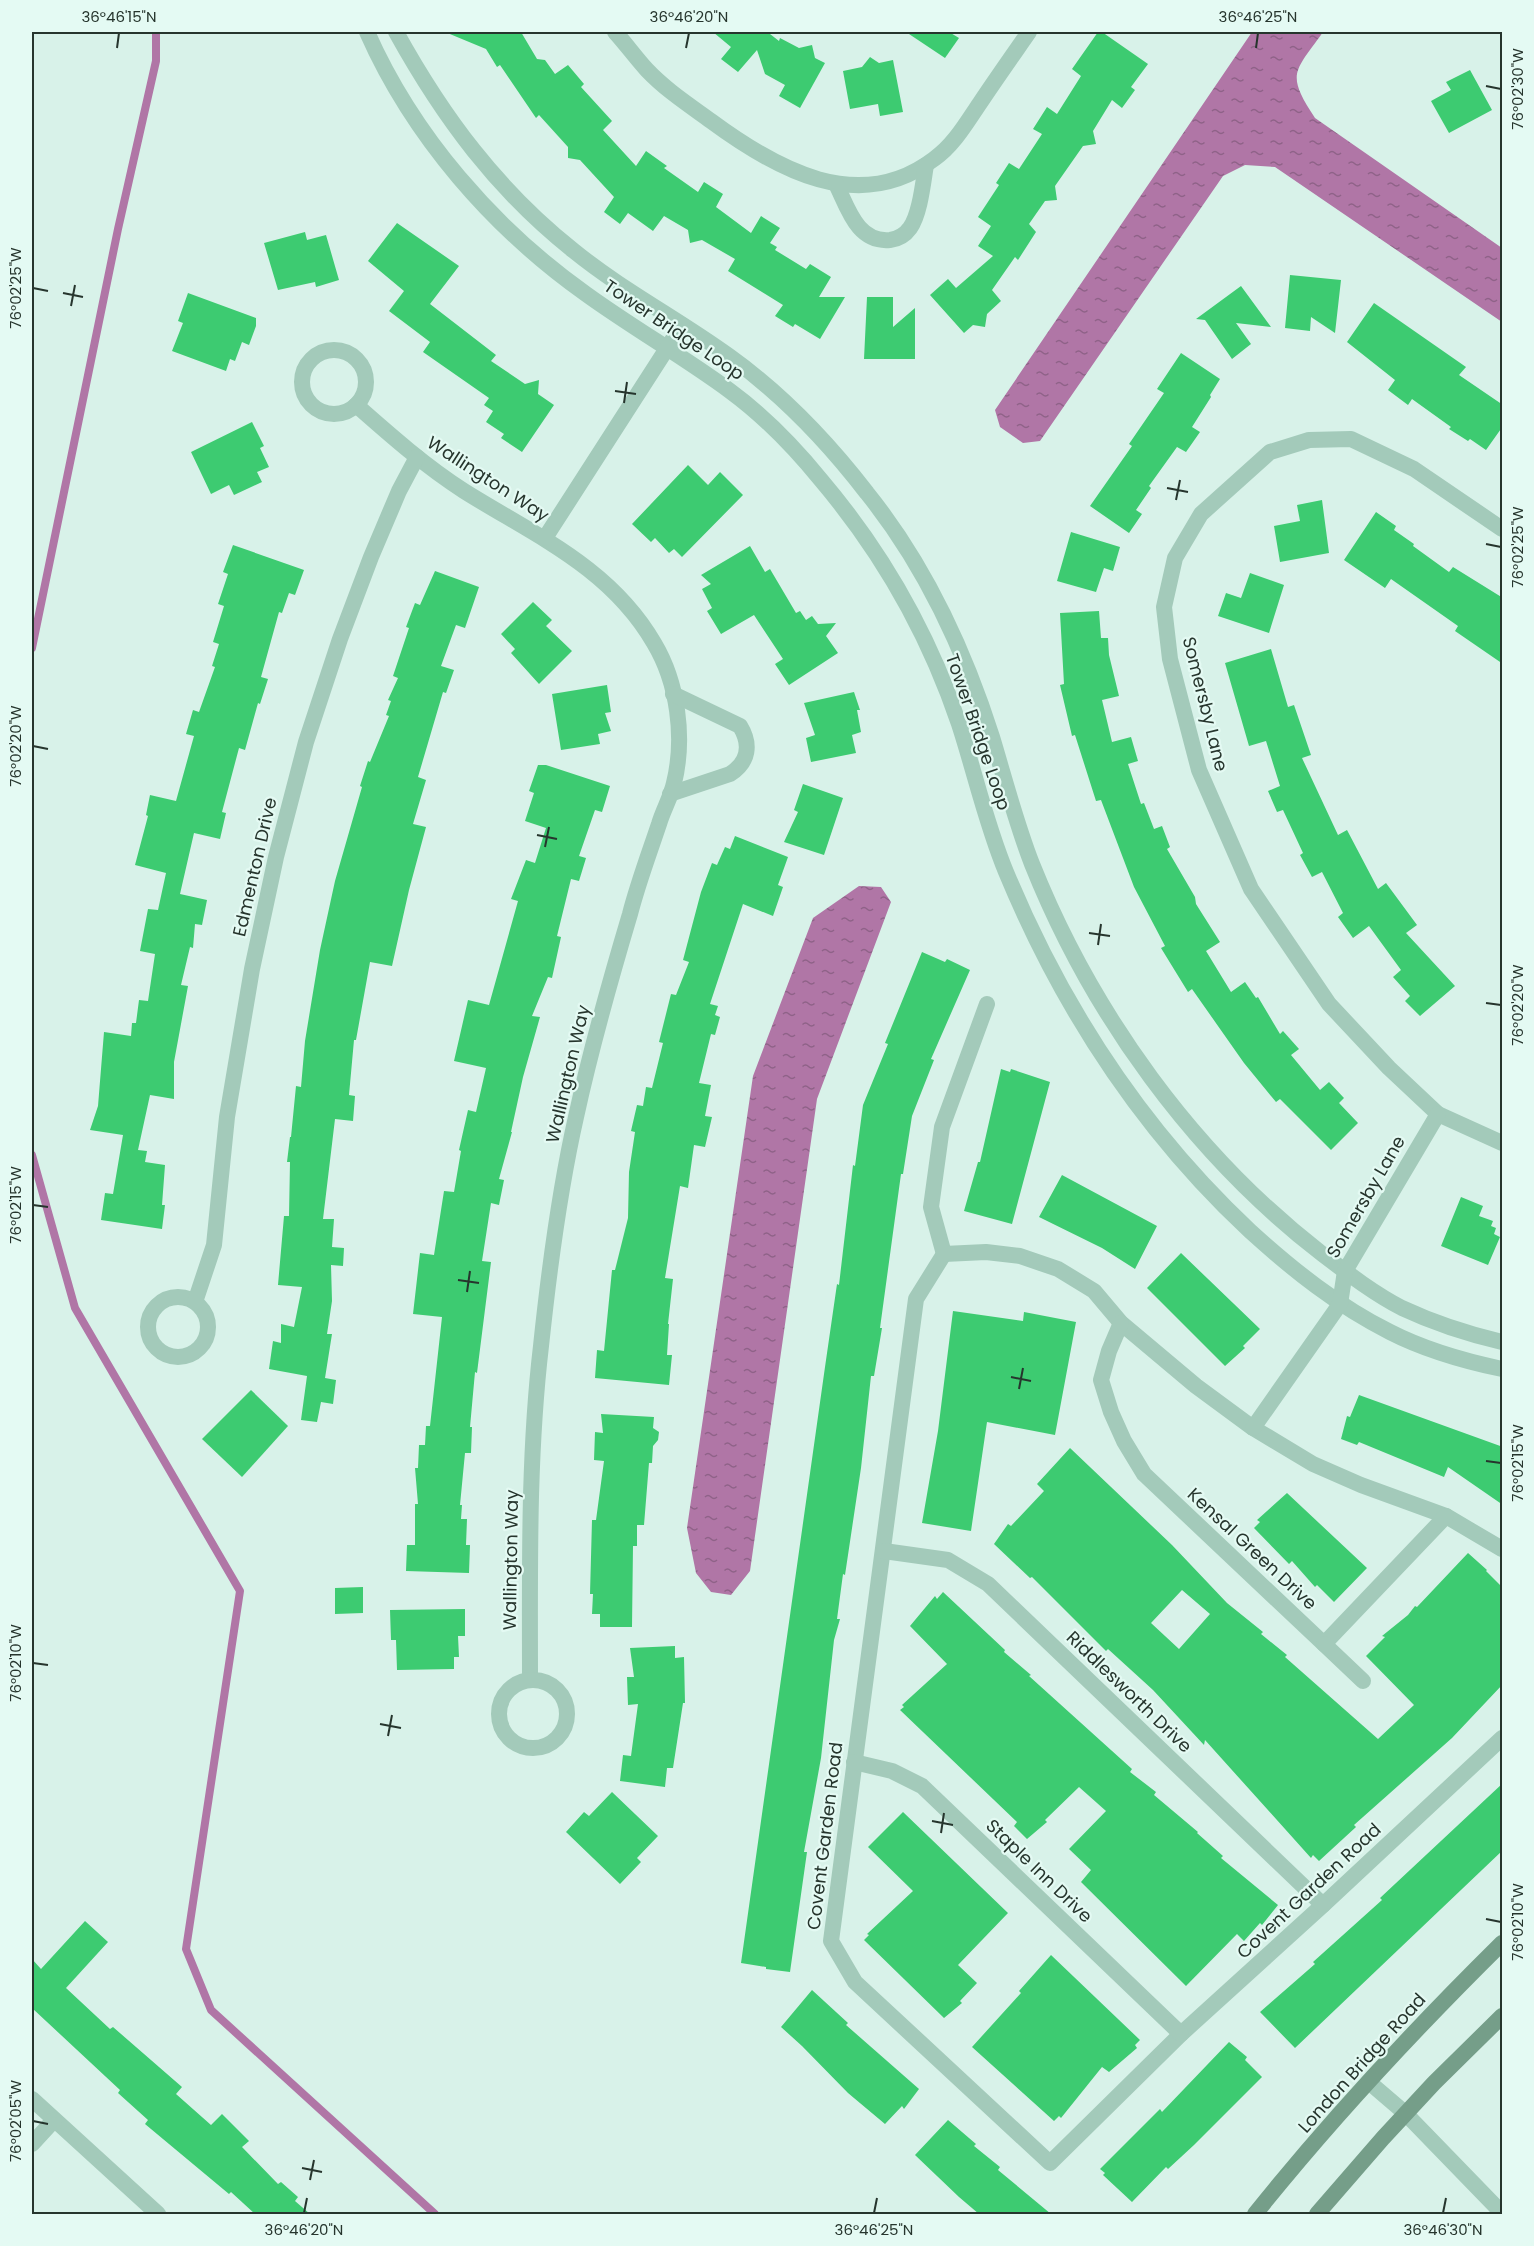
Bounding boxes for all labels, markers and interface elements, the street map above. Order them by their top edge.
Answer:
text: 36°46'15"N [81,6,157,27]
text: 36°46'20"N [650,6,728,27]
text: 36°46'25"N [1219,6,1297,27]
text: 76°02'30"W [1507,48,1528,130]
text: 76°02'25"W [5,247,26,329]
street label: Tower Bridge Loop [599,273,749,386]
street label: Wallington Way [422,430,554,527]
text: 76°02'25"W [1507,506,1528,588]
street label: Somersby Lane [1177,634,1234,774]
street label: Tower Bridge Loop [940,650,1017,814]
text: 76°02'20"W [5,705,26,787]
street label: Edmenton Drive [226,795,283,939]
text: 76°02'20"W [1507,964,1528,1046]
street label: Wallington Way [539,1002,596,1145]
street label: Somersby Lane [1320,1131,1411,1263]
text: 76°02'15"W [5,1166,26,1244]
text: 76°02'15"W [1507,1424,1528,1502]
street label: Kensal Green Drive [1182,1482,1323,1615]
street label: Wallington Way [497,1489,524,1631]
text: 76°02'10"W [5,1624,26,1702]
street label: Riddlesworth Drive [1061,1625,1198,1758]
street label: Covent Garden Road [801,1741,848,1931]
street label: Staple Inn Drive [981,1813,1098,1928]
street label: Covent Garden Road [1231,1817,1386,1964]
text: 76°02'10"W [1507,1883,1528,1961]
street label: London Bridge Road [1292,1987,1431,2138]
text: 76°02'05"W [5,2080,26,2162]
text: 36°46'20"N [265,2219,343,2240]
text: 36°46'25"N [835,2219,913,2240]
text: 36°46'30"N [1403,2219,1483,2240]

